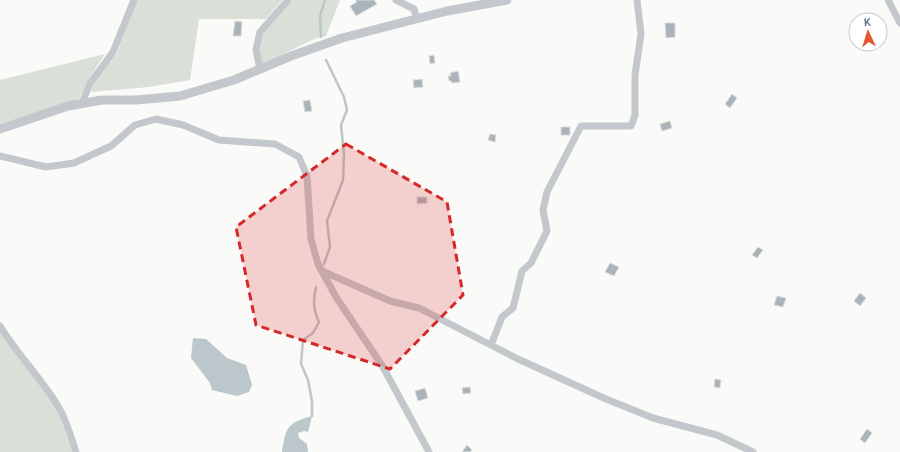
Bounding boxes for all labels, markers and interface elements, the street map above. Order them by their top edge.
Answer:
north arrow [848,12,888,52]
text: K [863,15,871,28]

